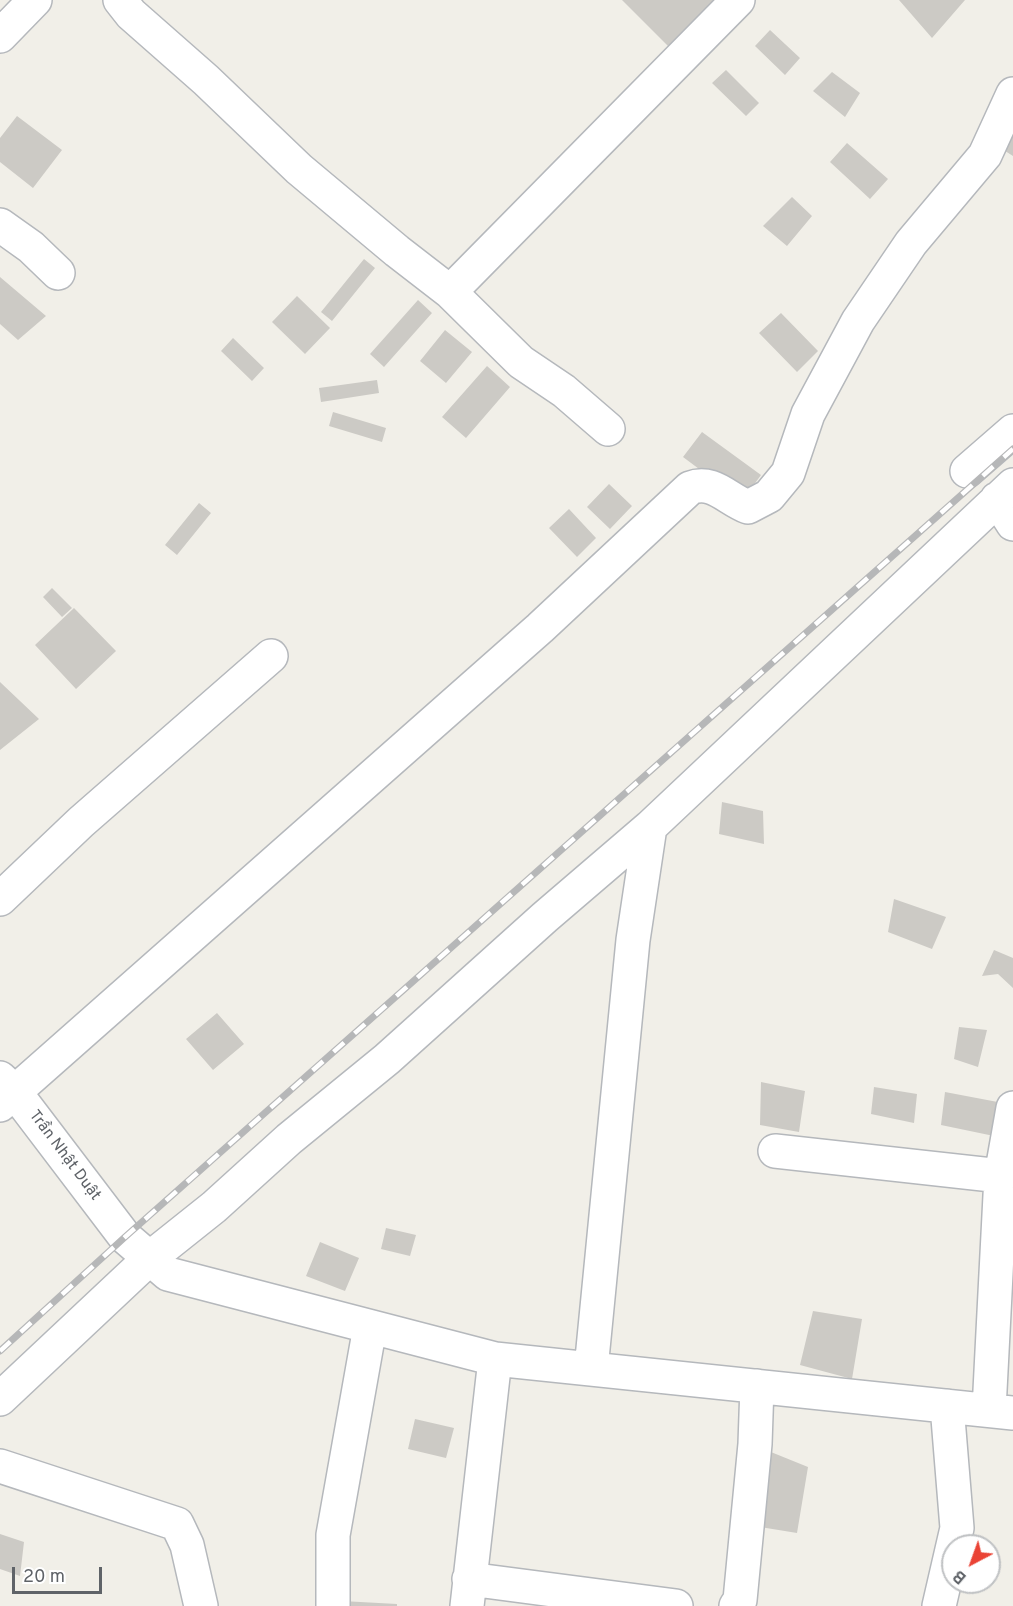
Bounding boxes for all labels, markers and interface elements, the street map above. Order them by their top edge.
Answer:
street label: Trần Nhật Duật [24,1107,104,1205]
north arrow [941,1534,1001,1594]
scale bar [15,1555,105,1593]
text: B [950,1565,971,1587]
text: 20 m [23,1566,65,1589]

